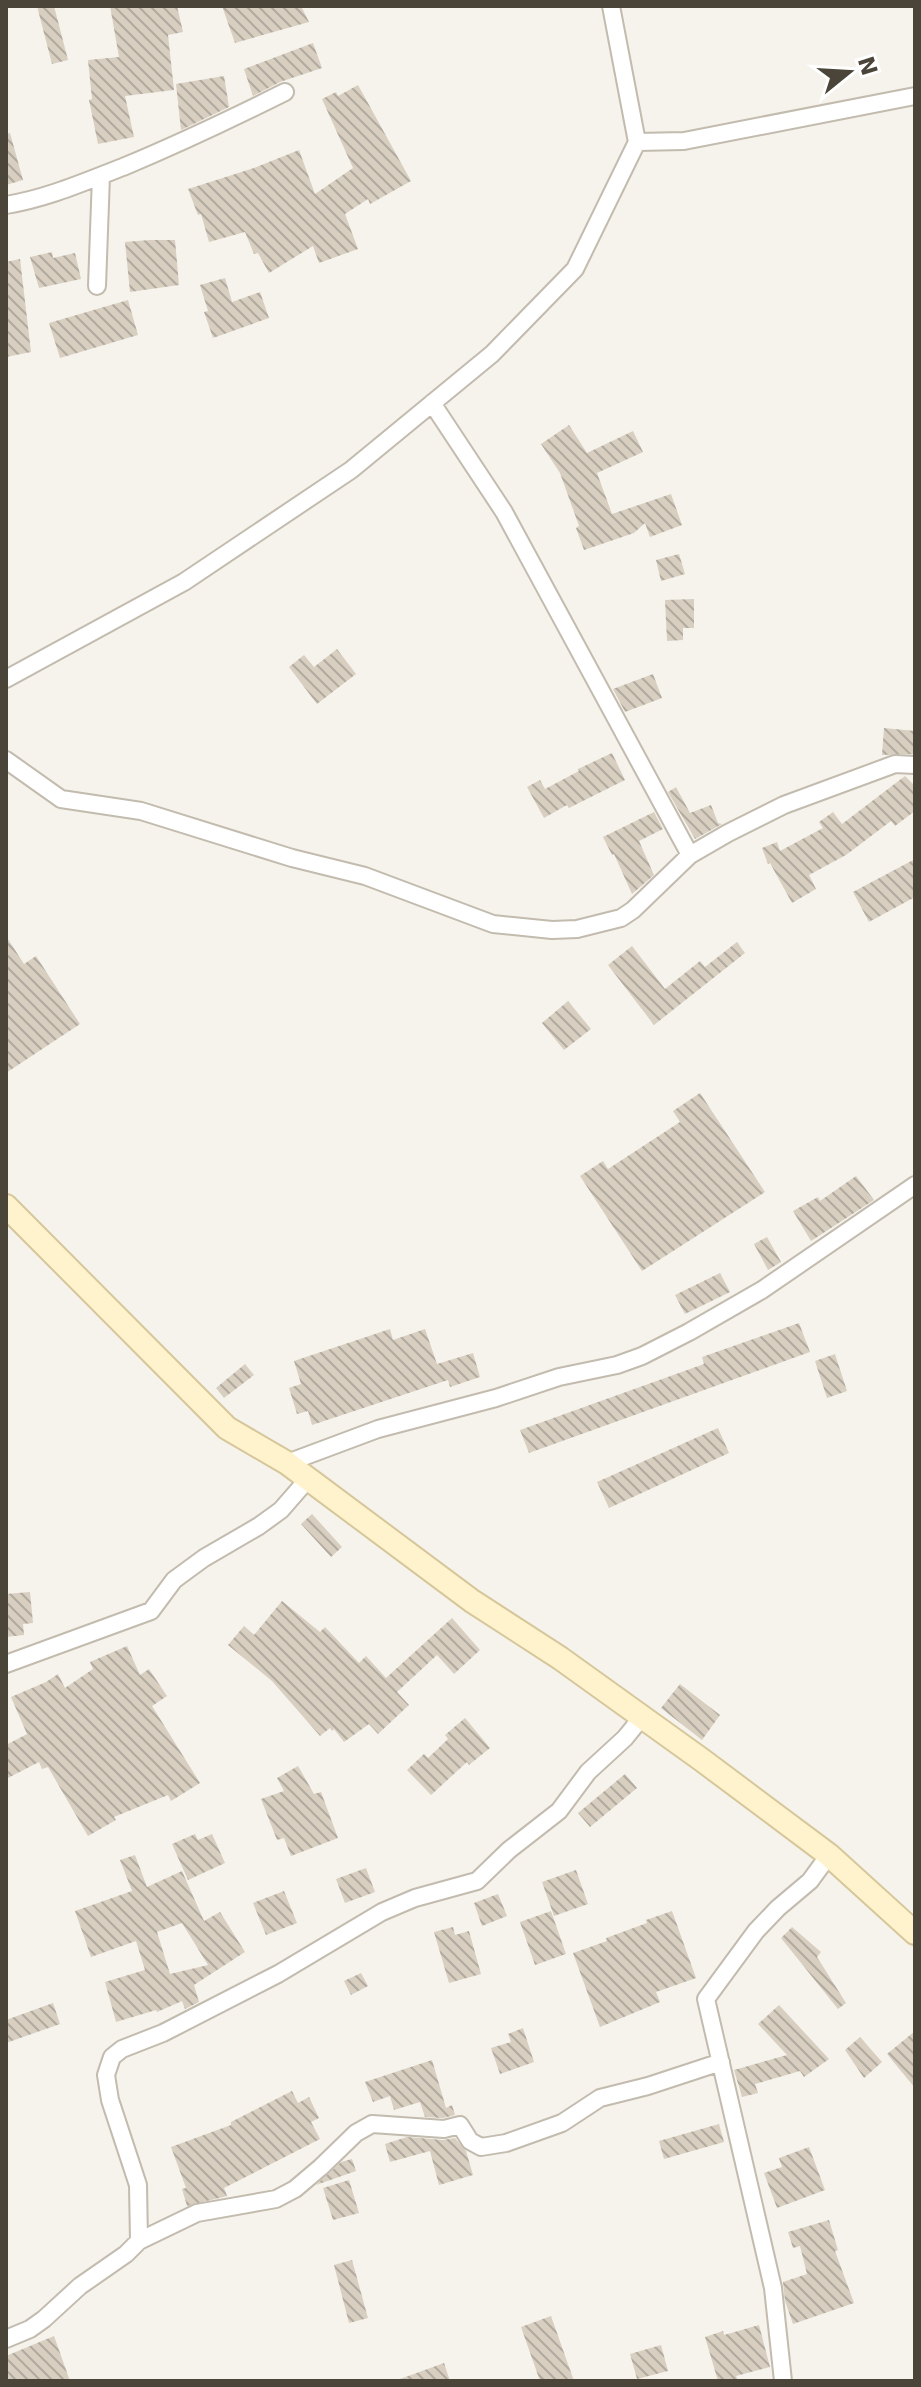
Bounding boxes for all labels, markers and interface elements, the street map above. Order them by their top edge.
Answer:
north arrow [809,32,889,112]
text: N [853,53,882,79]

